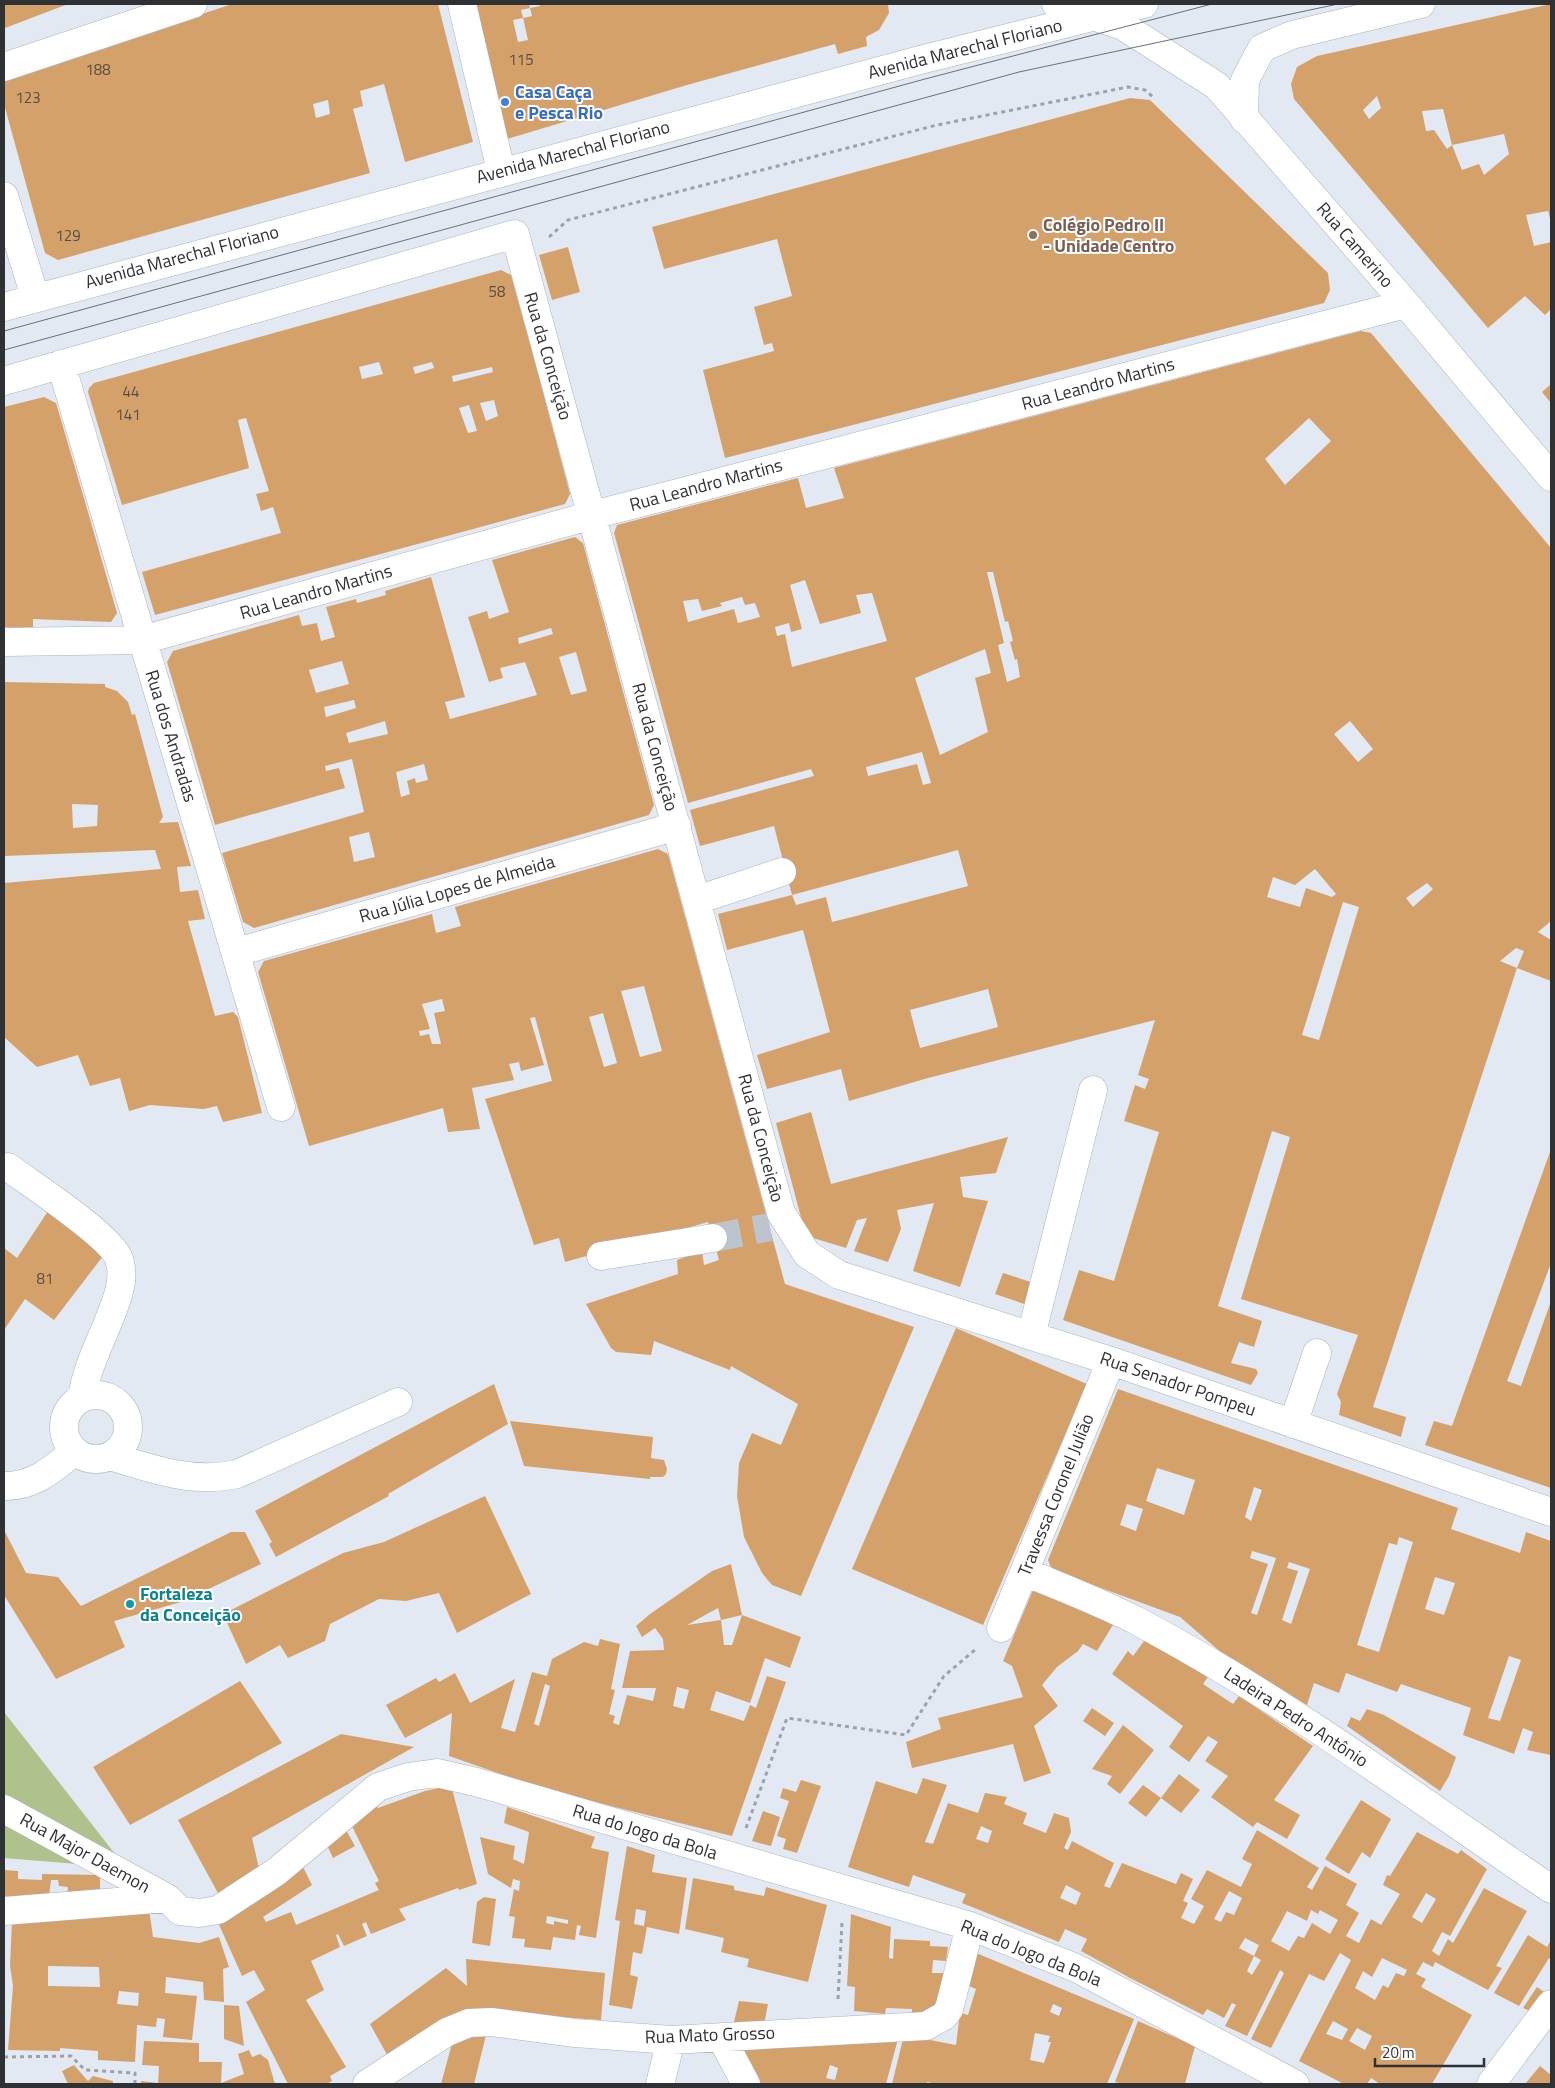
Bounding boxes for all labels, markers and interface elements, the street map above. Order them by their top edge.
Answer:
street label: Avenida Marechal Floriano [865,11,1065,86]
house number: 115 [508,48,534,71]
house number: 188 [85,58,111,81]
place label: Casa Caça e Pesca Rio [515,78,603,126]
house number: 123 [15,86,41,109]
marker: Casa Caça e Pesca Rio [499,96,511,108]
street label: Avenida Marechal Floriano [473,113,673,190]
street label: Rua Camerino [1310,196,1400,293]
place label: Colégio Pedro II - Unidade Centro [1043,211,1174,259]
street label: Avenida Marechal Floriano [82,218,282,295]
house number: 129 [55,224,81,247]
marker: Colégio Pedro II - Unidade Centro [1027,229,1039,241]
house number: 58 [489,280,505,303]
street label: Rua da Conceição [517,289,580,423]
street label: Rua Leandro Martins [1018,350,1177,417]
house number: 44 [123,380,139,403]
house number: 141 [115,403,141,426]
street label: Rua Leandro Martins [626,451,785,518]
street label: Rua Leandro Martins [236,557,395,626]
street label: Rua dos Andradas [139,666,204,805]
street label: Rua da Conceição [625,680,686,814]
street label: Rua Júlia Lopes de Almeida [356,848,558,929]
street label: Rua da Conceição [731,1071,792,1205]
house number: 81 [37,1267,53,1290]
street label: Rua Senador Pompeu [1096,1344,1260,1423]
street label: Travessa Coronel Julião [1011,1409,1101,1580]
place label: Fortaleza da Conceição [140,1580,241,1628]
marker: Fortaleza da Conceição [124,1598,136,1610]
street label: Ladeira Pedro Antônio [1219,1660,1374,1773]
street label: Rua do Jogo da Bola [569,1797,721,1866]
street label: Rua Major Daemon [15,1806,155,1900]
street label: Rua do Jogo da Bola [957,1912,1106,1993]
street label: Rua Mato Grosso [644,2019,776,2050]
scale bar [1375,2036,1484,2068]
text: 20 m [1382,2041,1415,2064]

